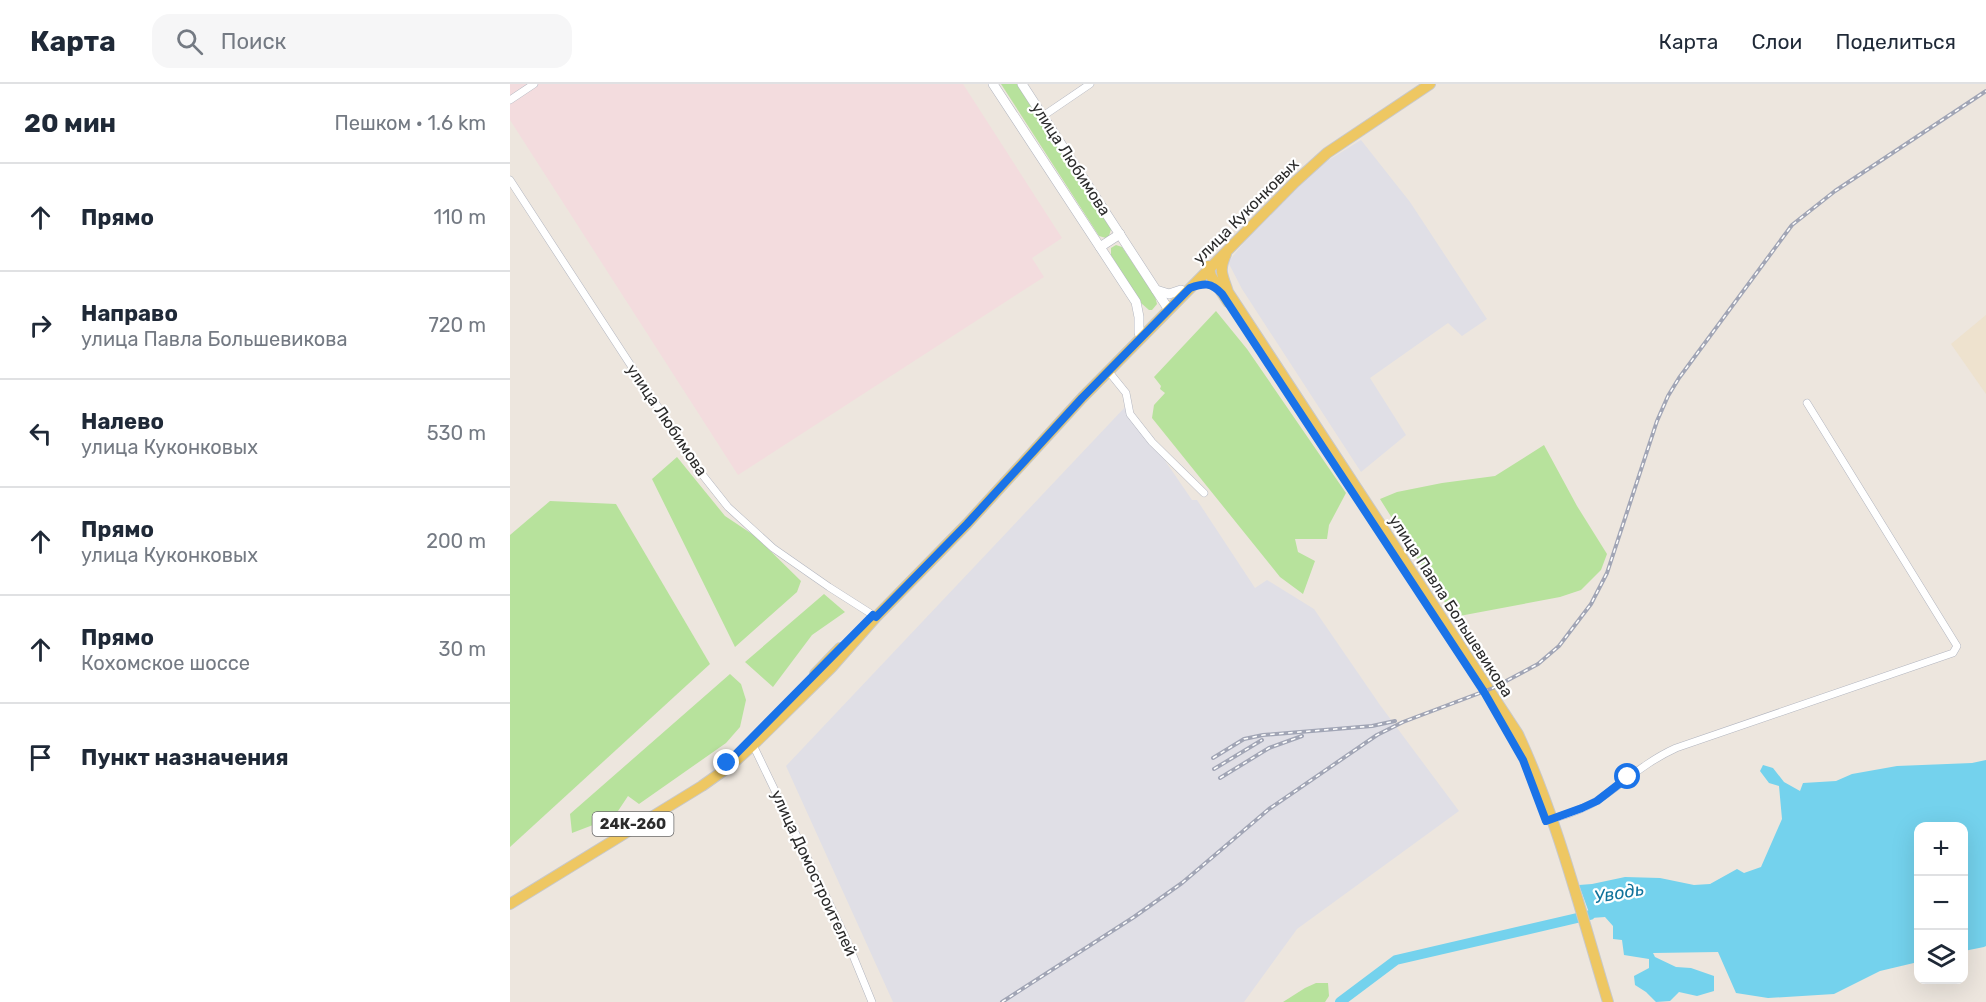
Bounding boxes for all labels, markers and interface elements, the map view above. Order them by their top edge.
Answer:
search box [152,14,572,68]
text: Карта [30,25,116,58]
icon: search [173,25,206,58]
text: Поиск [221,28,286,55]
text: Карта [1658,29,1718,54]
text: Слои [1751,29,1802,54]
text: Поделиться [1835,29,1956,54]
street label: улица Любимова [1027,99,1115,219]
text: 20 мин [24,108,116,139]
text: Пешком · 1.6 km [335,111,486,135]
street label: улица Куконковых [1189,154,1303,268]
icon: ahead [24,201,57,234]
text: Прямо [81,204,154,231]
text: 110 m [434,205,486,229]
text: Направо [81,300,178,327]
icon: right [24,309,57,342]
text: 720 m [429,313,486,337]
text: улица Павла Большевикова [81,327,348,351]
street label: улица Любимова [623,360,711,480]
text: Налево [81,408,164,435]
icon: left [24,417,57,450]
text: 530 m [427,421,486,445]
text: улица Куконковых [81,435,258,459]
street label: улица Павла Большевикова [1385,511,1517,701]
text: Прямо [81,516,154,543]
icon: ahead [24,525,57,558]
text: 200 m [426,529,486,553]
text: улица Куконковых [81,543,258,567]
text: Прямо [81,624,154,651]
icon: ahead [24,633,57,666]
text: 30 m [439,637,486,661]
text: Кохомское шоссе [81,651,250,675]
icon: arrive [24,741,57,774]
text: Пункт назначения [81,744,289,771]
route end [713,749,739,775]
route start [1614,763,1640,789]
street label: улица Домостроителей [767,787,861,959]
road number: 24К-260 [592,812,674,836]
map controls [1914,822,1968,984]
button: + [1914,822,1968,876]
button: − [1914,876,1968,930]
water label: Уводь [1593,878,1645,908]
button: layers [1914,930,1968,984]

